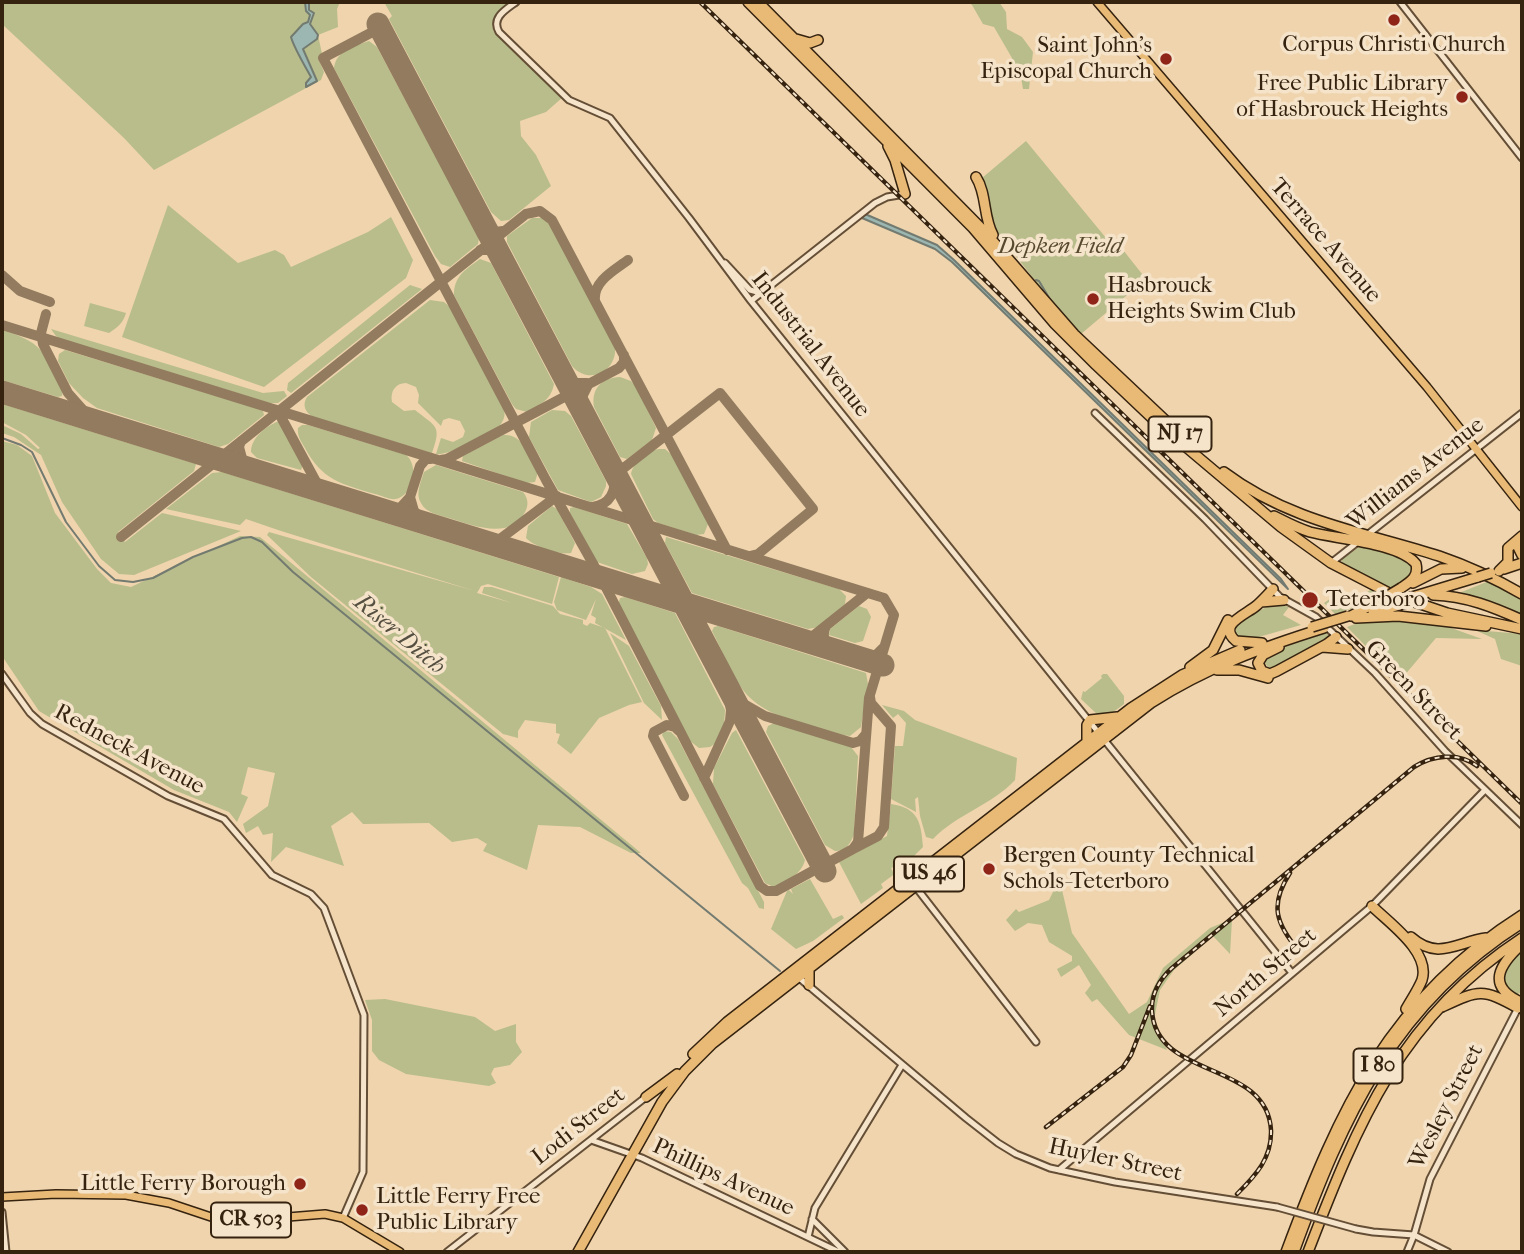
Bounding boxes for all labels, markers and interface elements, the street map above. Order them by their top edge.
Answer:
marker: Corpus Christi Church [1386,12,1402,28]
place label: Corpus Christi Church [1282,31,1506,59]
place label: Saint John's Episcopal Church [980,32,1152,86]
marker: Saint John's Episcopal Church [1158,51,1174,67]
place label: Free Public Library of Hasbrouck Heights [1236,70,1448,124]
marker: Free Public Library of Hasbrouck Heights [1454,89,1470,105]
street label: Terrace Avenue [1263,173,1387,309]
park label: Depken Field [998,233,1122,261]
street label: Industrial Avenue [745,267,875,423]
place label: Hasbrouck Heights Swim Club [1107,272,1296,326]
marker: Hasbrouck Heights Swim Club [1085,291,1101,307]
street label: Williams Avenue [1342,412,1490,536]
road number: NJ 17 [1148,416,1212,452]
place label: Teterboro [1326,586,1425,614]
water label: Riser Ditch [348,589,450,681]
marker: Teterboro [1300,590,1320,610]
street label: Green Street [1359,635,1467,747]
street label: Redneck Avenue [49,699,209,801]
place label: Bergen County Technical Schols-Teterboro [1003,842,1255,896]
road number: US 46 [894,856,964,892]
marker: Bergen County Technical Schols-Teterboro [981,861,997,877]
street label: North Street [1209,922,1323,1024]
street label: Wesley Street [1404,1040,1490,1174]
road number: I 80 [1354,1048,1402,1084]
street label: Lodi Street [527,1082,631,1172]
street label: Phillips Avenue [648,1133,798,1223]
street label: Huyler Street [1046,1133,1184,1189]
place label: Little Ferry Borough [80,1170,286,1198]
marker: Little Ferry Borough [292,1176,308,1192]
place label: Little Ferry Free Public Library [376,1183,540,1237]
road number: CR 503 [211,1202,291,1238]
marker: Little Ferry Free Public Library [354,1202,370,1218]

